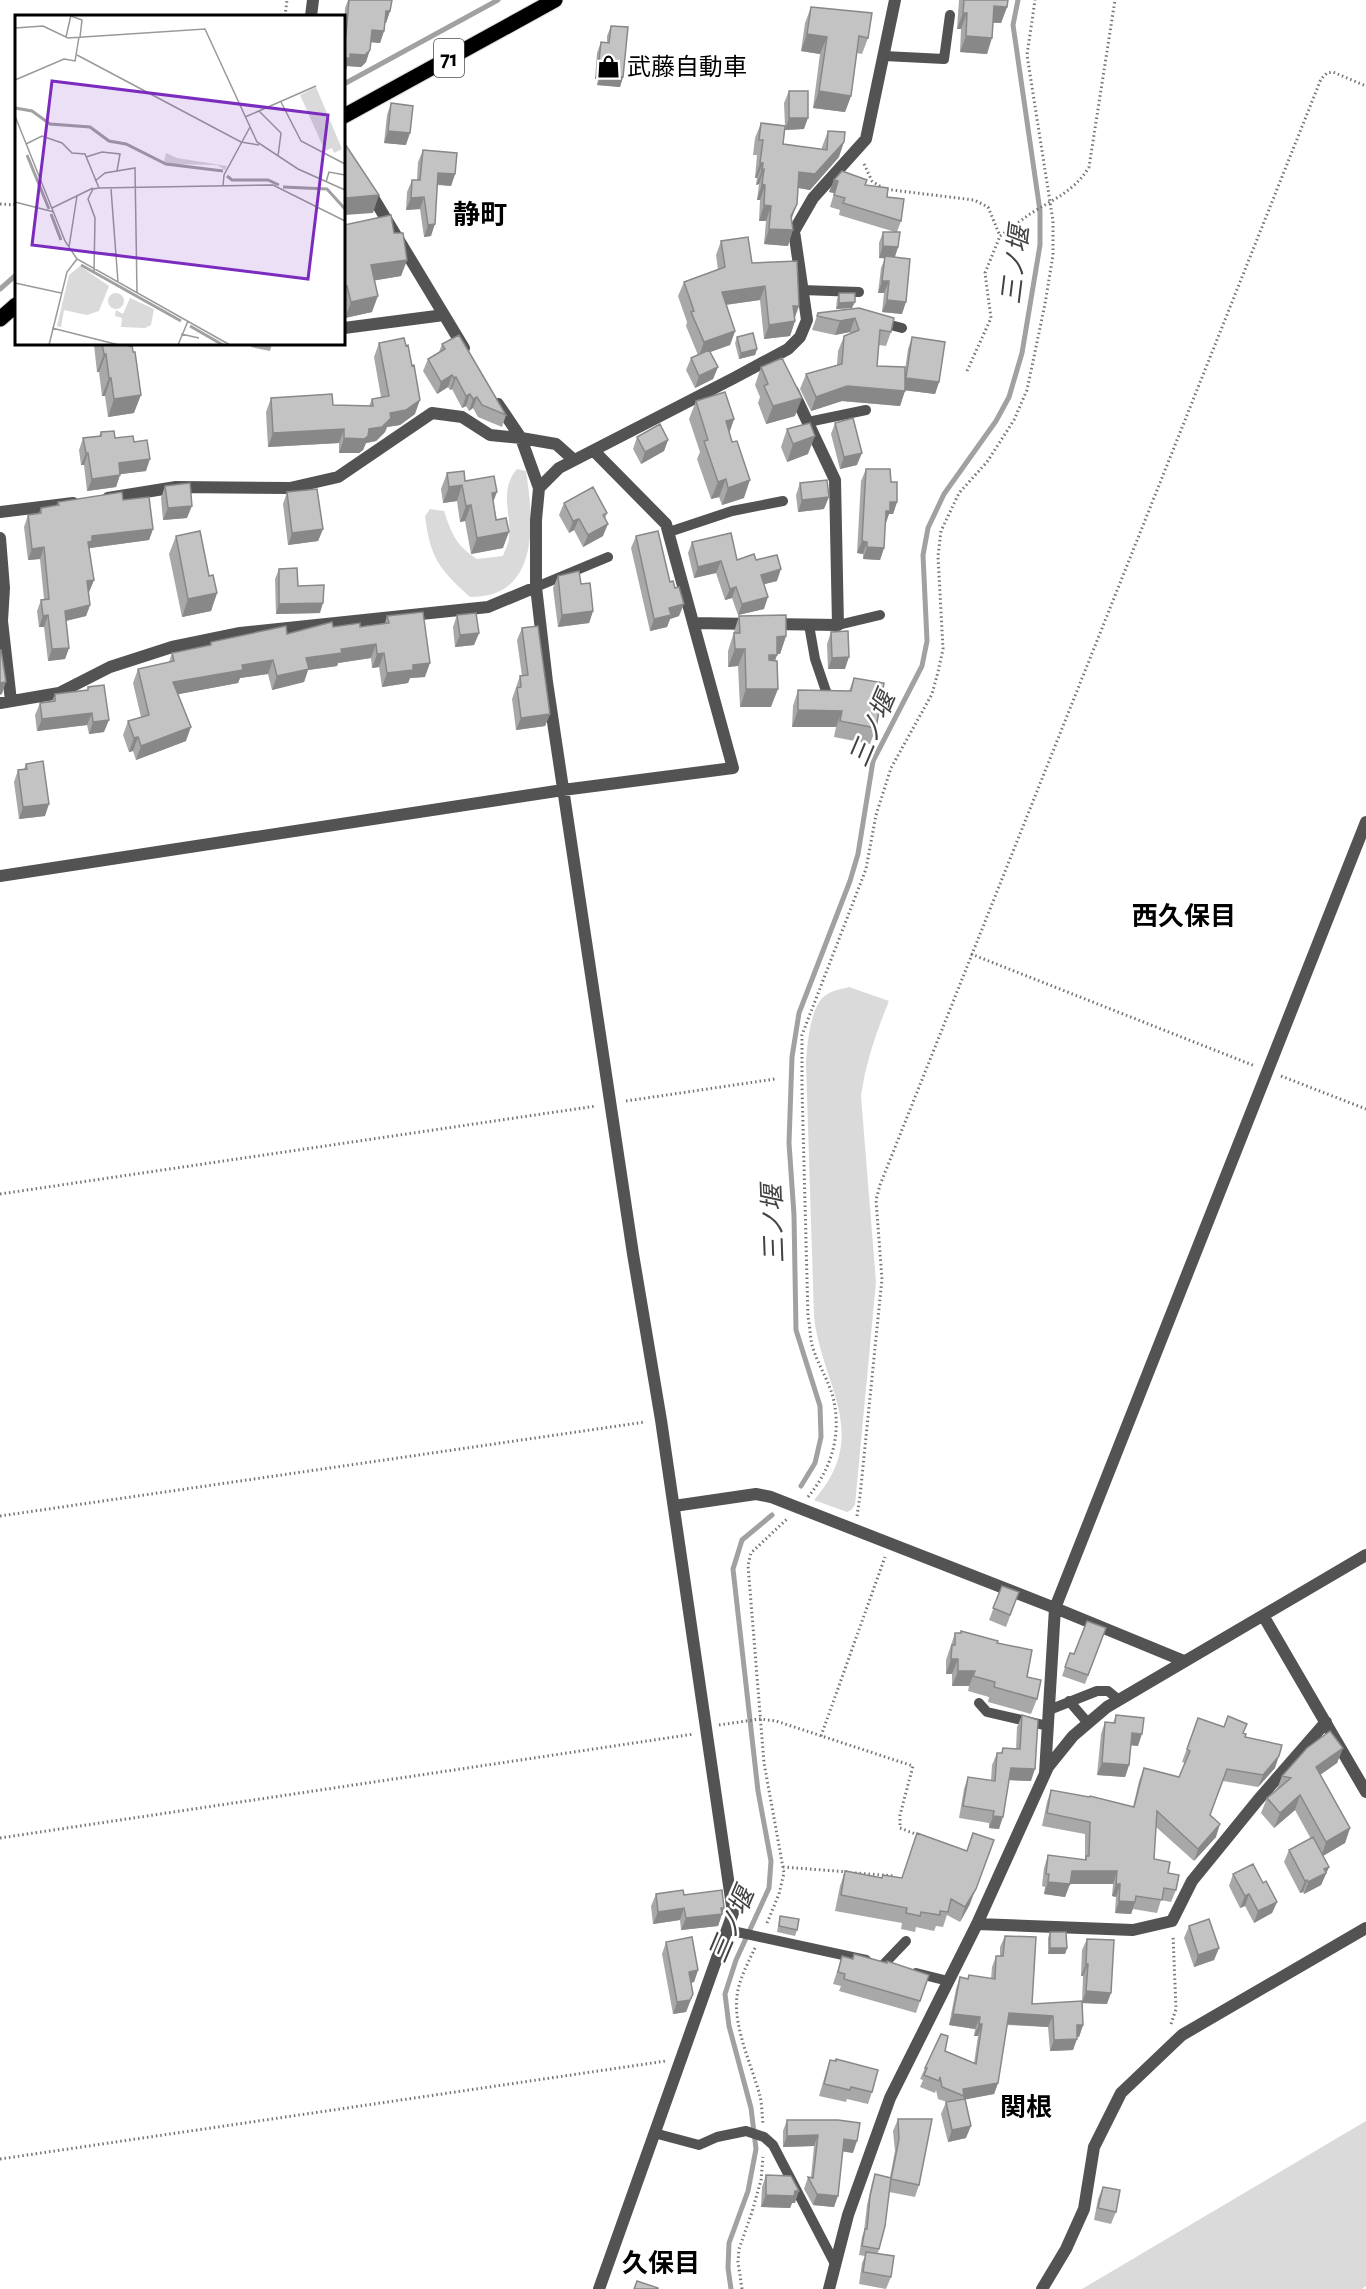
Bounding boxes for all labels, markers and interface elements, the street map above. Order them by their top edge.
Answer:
inset map [15,15,345,345]
road number: 71 [434,39,464,77]
shop icon: 武藤自動車 [596,54,622,80]
place label: 武藤自動車 [627,54,747,80]
district label: 静町 [453,200,507,229]
water label: 三ノ堰 [997,221,1034,305]
water label: 三ノ堰 [845,684,902,770]
district label: 西久保目 [1132,902,1236,930]
water label: 三ノ堰 [759,1181,788,1263]
water label: 三ノ堰 [704,1880,761,1966]
district label: 関根 [1000,2093,1052,2121]
district label: 久保目 [622,2249,700,2277]

